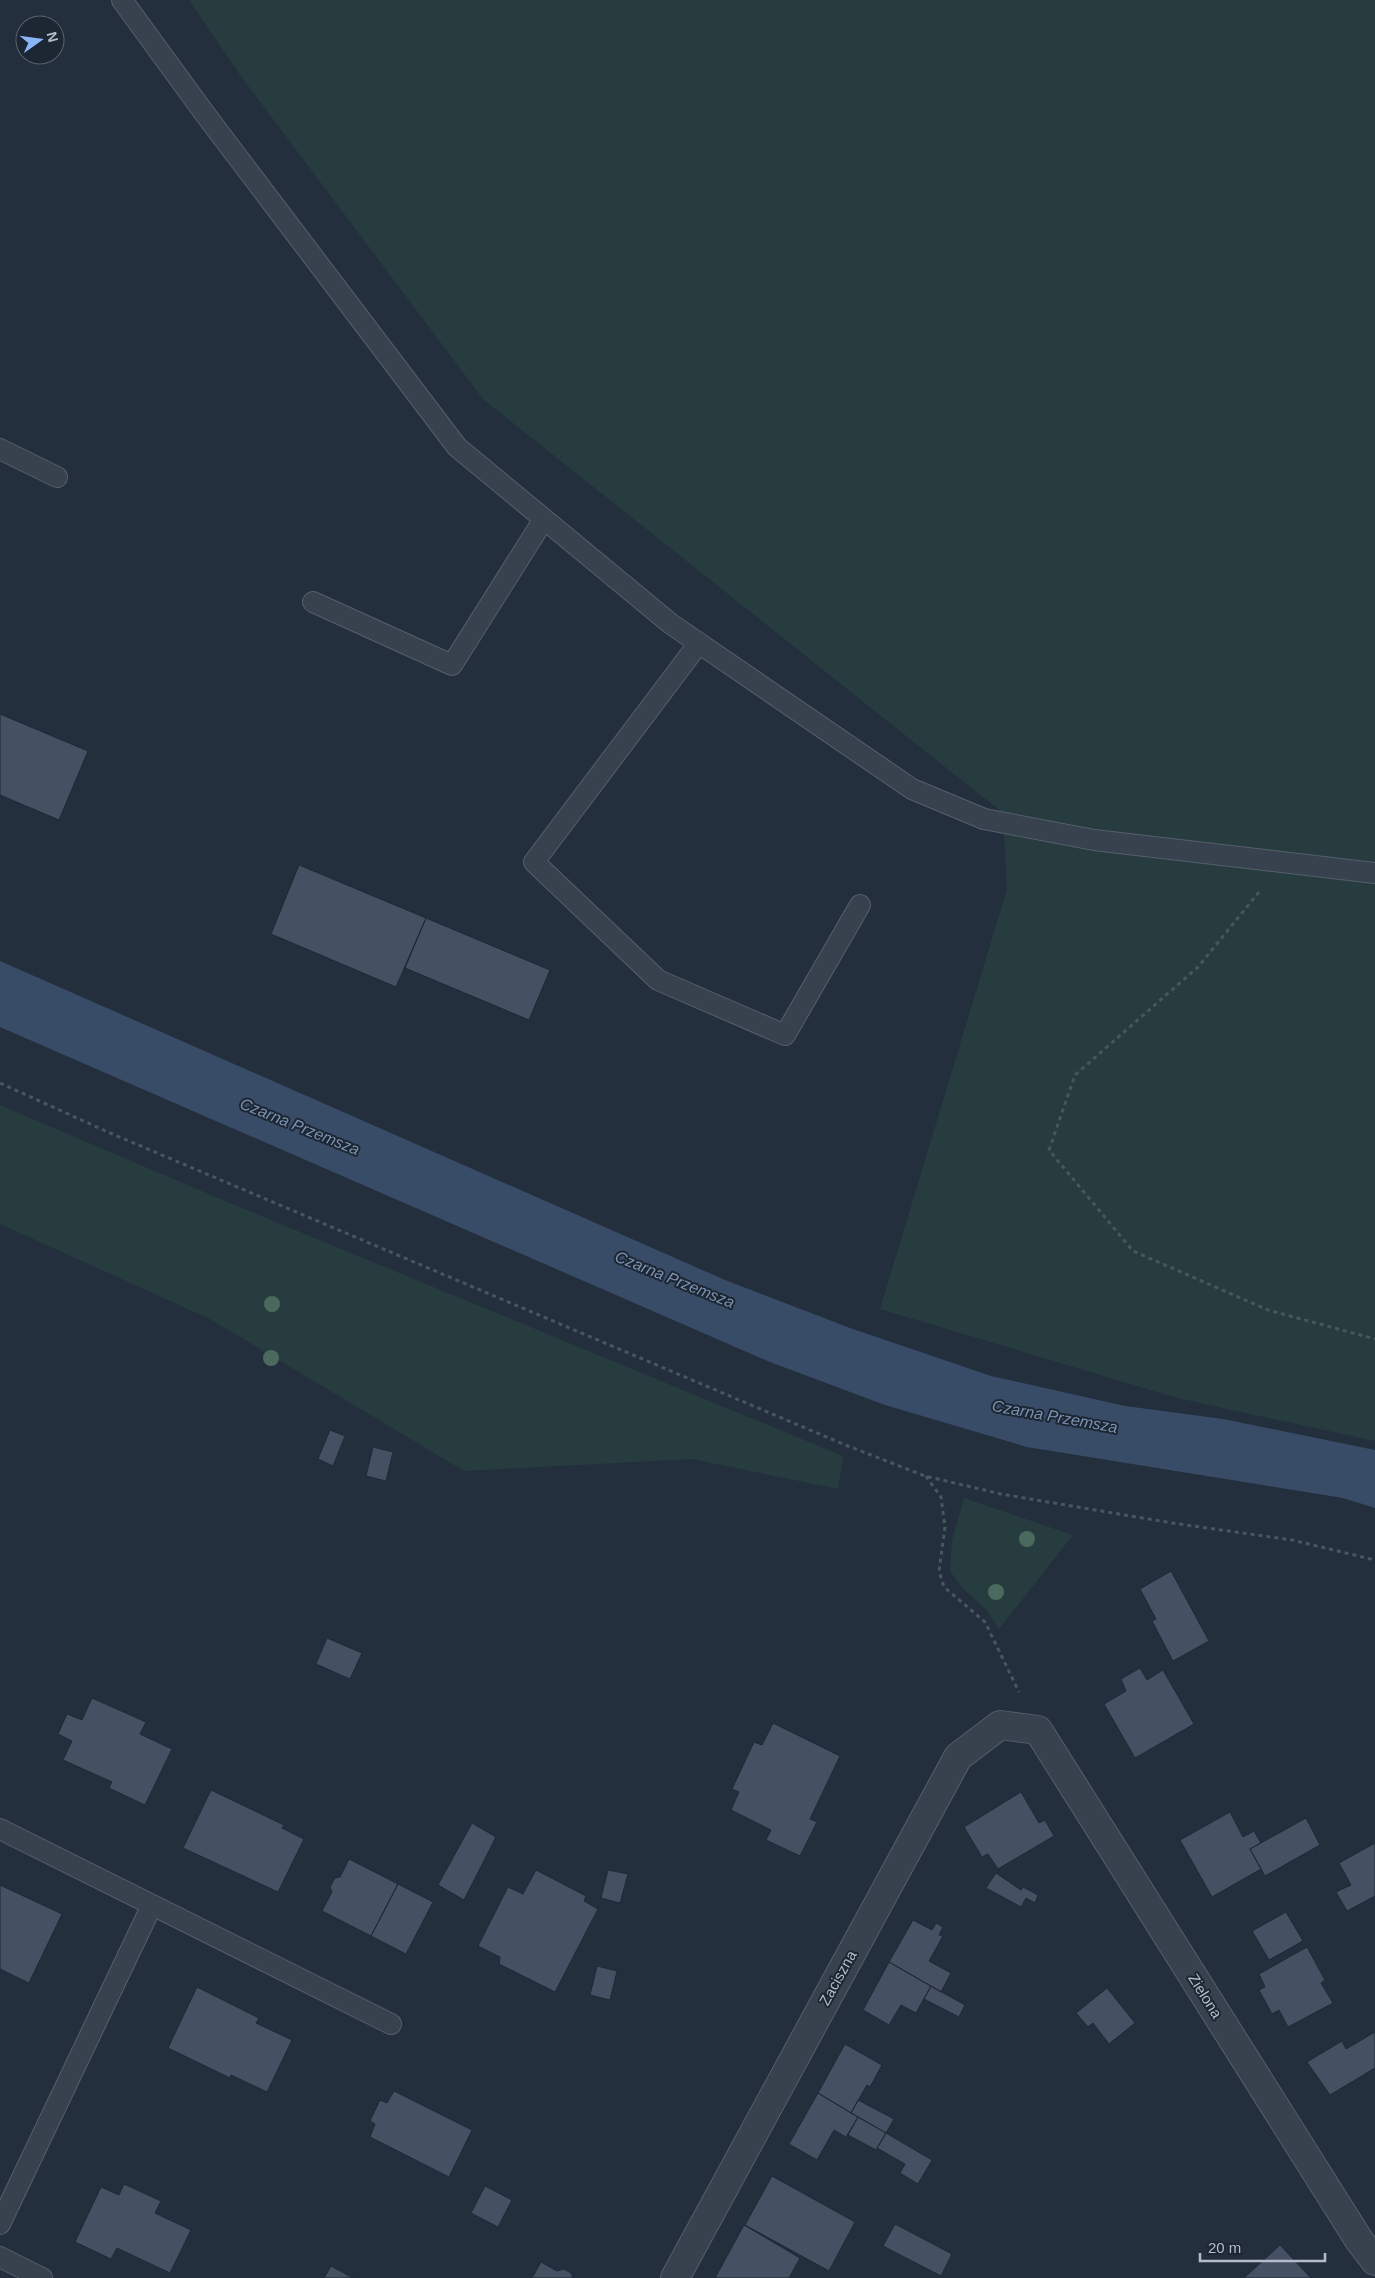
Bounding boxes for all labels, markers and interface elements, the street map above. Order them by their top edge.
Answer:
north arrow [15,15,65,65]
text: N [44,30,62,44]
water label: Czarna Przemsza [238,1095,362,1158]
water label: Czarna Przemsza [613,1248,737,1311]
water label: Czarna Przemsza [991,1397,1119,1436]
street label: Zaciszna [816,1947,860,2008]
street label: Zielona [1185,1970,1226,2022]
scale bar [1200,2230,1325,2262]
text: 20 m [1208,2239,1241,2256]

